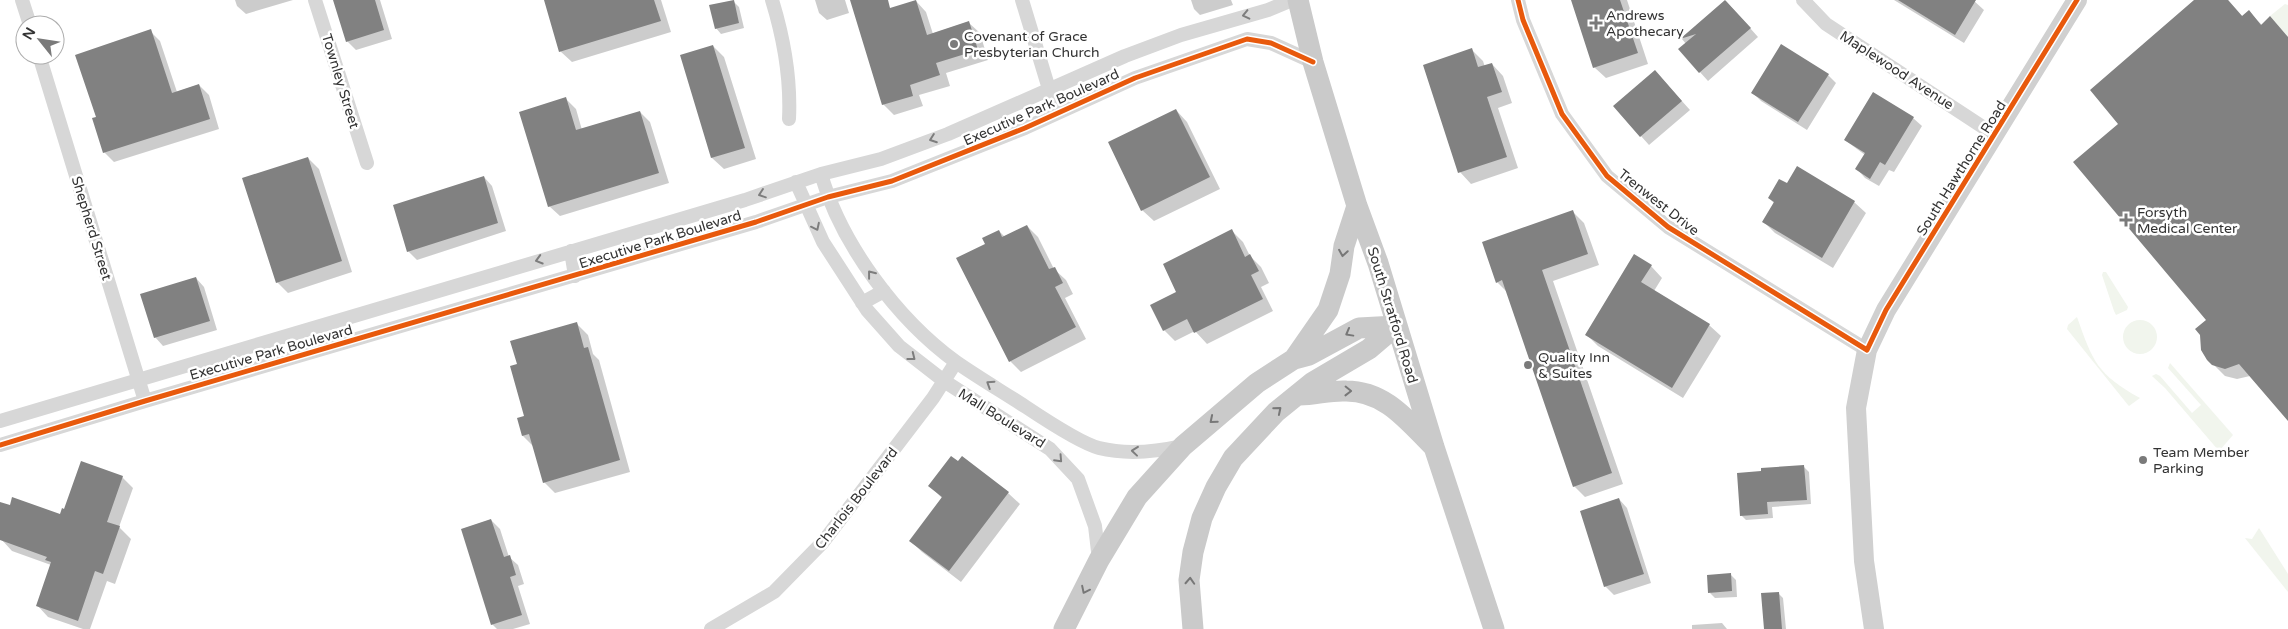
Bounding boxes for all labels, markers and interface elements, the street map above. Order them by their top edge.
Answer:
place label: Andrews Apothecary [1606,7,1684,40]
one-way arrow [1242,9,1251,20]
north arrow [15,15,65,65]
marker: Andrews Apothecary [1590,17,1602,29]
text: N [19,25,39,43]
street label: Maplewood Avenue [1837,27,1957,114]
place label: Covenant of Grace Presbyterian Church [964,28,1100,61]
street label: Townley Street [318,32,363,131]
marker: Covenant of Grace Presbyterian Church [948,38,960,50]
street label: Executive Park Boulevard [961,65,1122,150]
street label: South Hawthorne Road [1913,98,2010,239]
one-way arrow [929,133,938,144]
street label: Trenwest Drive [1615,165,1703,239]
street label: Shepherd Street [68,174,116,283]
one-way arrow [758,188,766,198]
place label: Forsyth Medical Center [2137,204,2238,237]
street label: Executive Park Boulevard [577,207,743,272]
marker: Forsyth Medical Center [2119,213,2133,227]
one-way arrow [810,222,820,231]
street label: South Stratford Road [1364,245,1421,385]
one-way arrow [1339,249,1349,257]
one-way arrow [535,255,543,265]
one-way arrow [868,271,877,280]
street label: Executive Park Boulevard [188,321,355,384]
one-way arrow [1345,327,1354,337]
place label: Quality Inn & Suites [1538,349,1610,382]
one-way arrow [906,351,915,359]
marker: Quality Inn & Suites [1522,359,1534,371]
one-way arrow [986,380,995,390]
street label: Mall Boulevard [955,385,1048,452]
one-way arrow [1344,386,1352,396]
one-way arrow [1272,407,1281,416]
one-way arrow [1210,415,1219,423]
street label: Charlois Boulevard [811,444,901,553]
place label: Team Member Parking [2153,444,2250,477]
one-way arrow [1130,446,1138,457]
one-way arrow [1053,453,1062,462]
marker: Team Member Parking [2137,454,2149,466]
one-way arrow [1184,576,1195,584]
one-way arrow [1080,585,1091,594]

